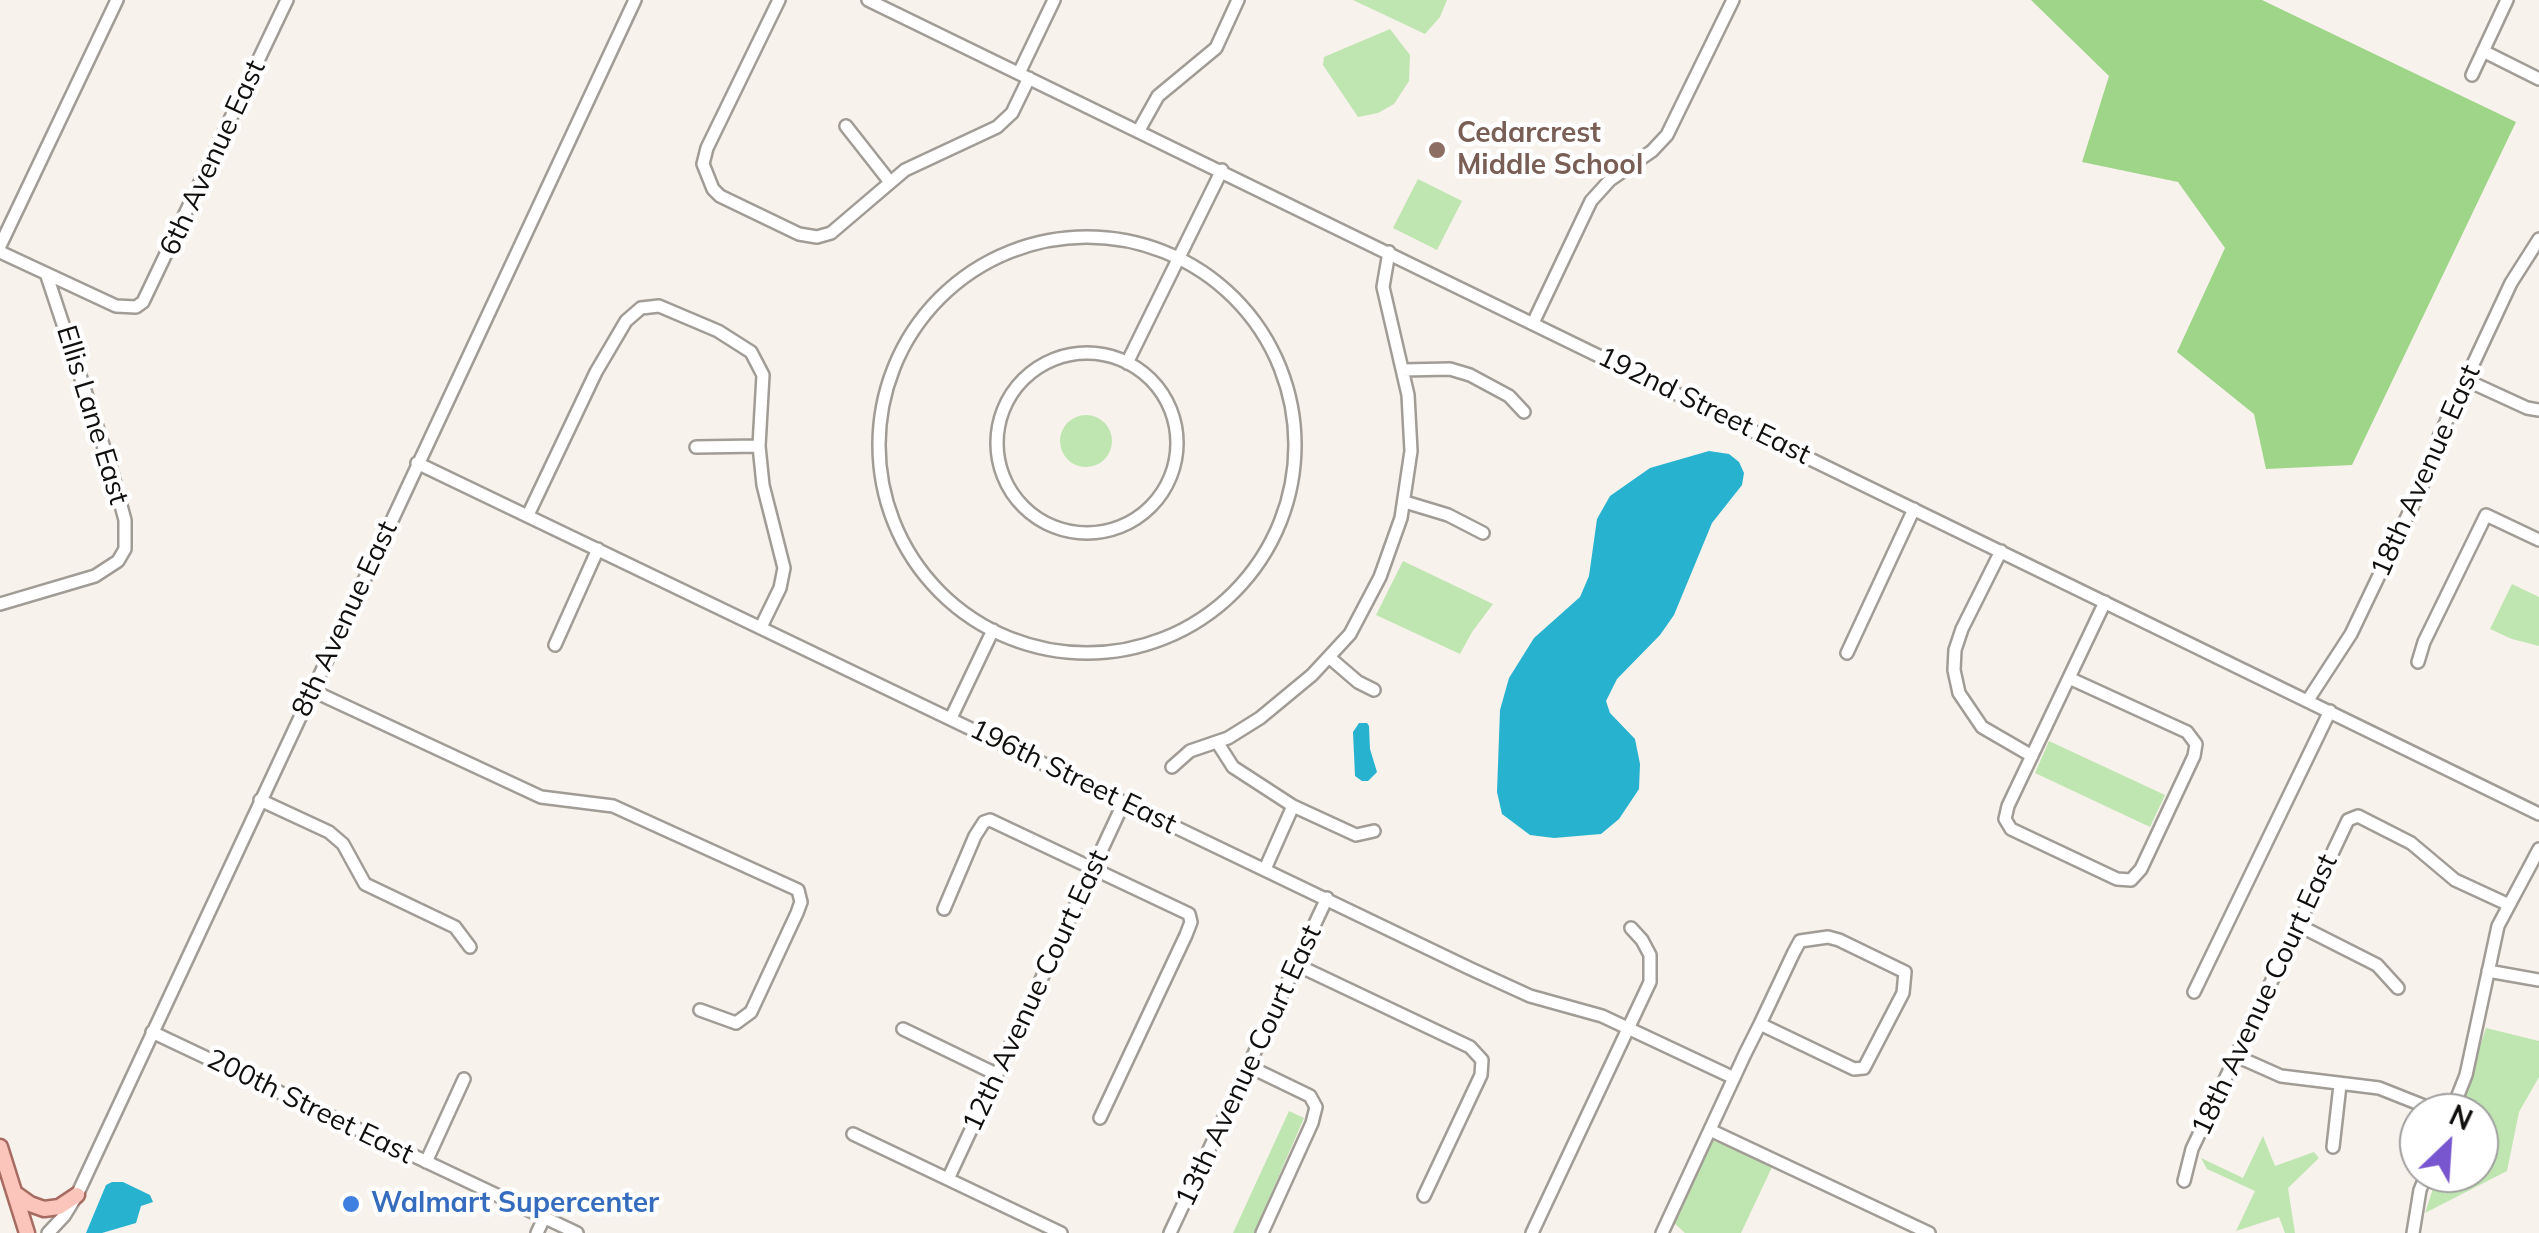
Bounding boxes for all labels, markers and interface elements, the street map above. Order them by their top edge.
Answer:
street label: 6th Avenue East [153,55,273,261]
place label: Cedarcrest Middle School [1457,117,1643,183]
marker: Cedarcrest Middle School [1426,139,1448,161]
street label: Ellis Lane East [49,322,135,508]
street label: 192nd Street East [1592,340,1816,472]
street label: 18th Avenue East [2364,360,2488,582]
street label: 8th Avenue East [285,516,405,722]
street label: 196th Street East [964,713,1182,841]
street label: 12th Avenue Court East [956,845,1116,1137]
street label: 18th Avenue Court East [2185,849,2345,1141]
street label: 13th Avenue Court East [1169,920,1329,1212]
street label: 200th Street East [201,1043,419,1171]
north arrow [2399,1093,2499,1193]
text: N [2444,1097,2478,1137]
place label: Walmart Supercenter [371,1187,659,1221]
marker: Walmart Supercenter [340,1193,362,1215]

